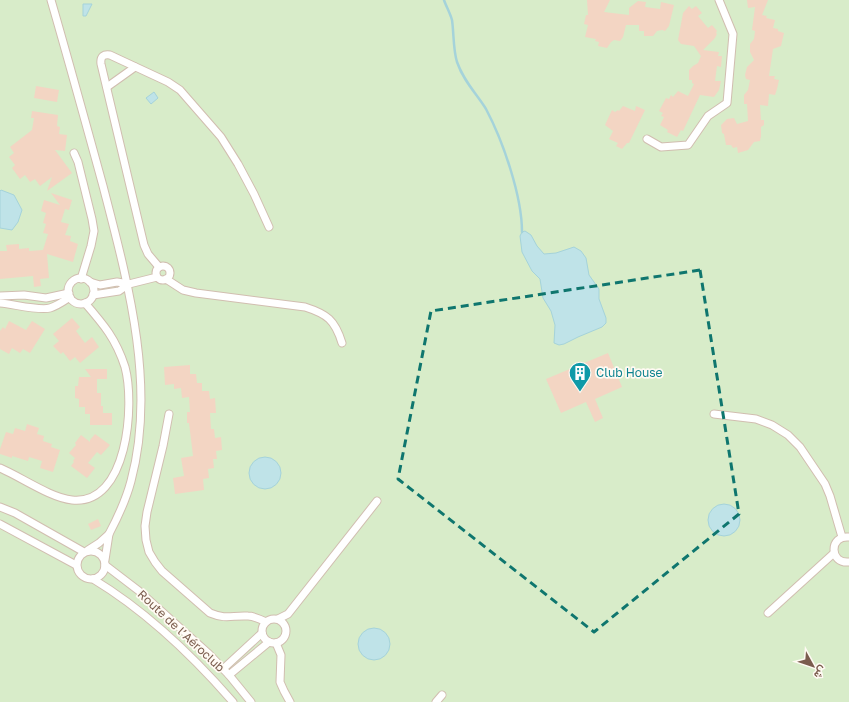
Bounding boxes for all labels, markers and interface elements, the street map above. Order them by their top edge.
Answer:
building icon: Club House [567,360,593,393]
place label: Club House [596,365,663,380]
street label: Route de l’Aéroclub [135,586,228,675]
north arrow [793,646,833,686]
text: ش [811,663,830,682]

